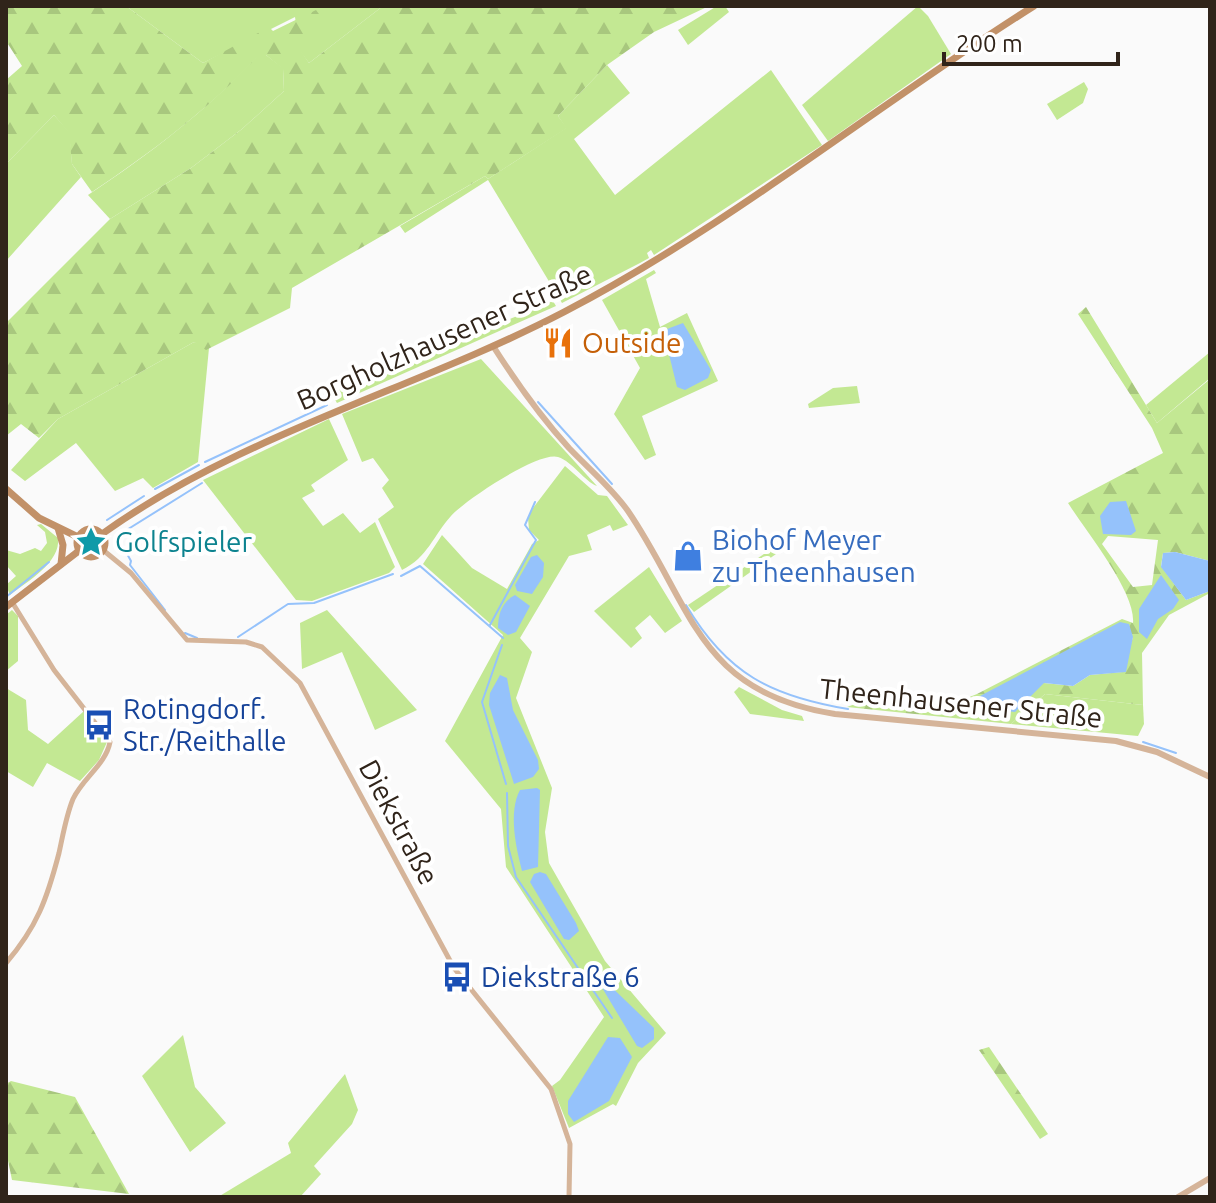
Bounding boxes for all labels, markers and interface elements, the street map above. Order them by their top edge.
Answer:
scale bar [944,16,1118,66]
text: 200 m [956,30,1023,57]
street label: Borgholzhausener Straße [292,258,596,416]
restaurant icon: Outside [541,326,575,360]
place label: Outside [582,327,682,358]
place label: Biohof Meyer zu Theenhausen [712,524,916,587]
place icon: Golfspieler [74,525,108,559]
place label: Golfspieler [115,526,253,557]
shop icon: Biohof Meyer zu Theenhausen [671,539,705,573]
street label: Theenhausener Straße [818,672,1104,733]
place label: Rotingdorf. Str./Reithalle [123,693,286,756]
bus stop icon: Rotingdorf. Str./Reithalle [82,708,116,742]
street label: Diekstraße [354,754,445,889]
bus stop icon: Diekstraße 6 [440,960,474,994]
place label: Diekstraße 6 [481,961,640,992]

